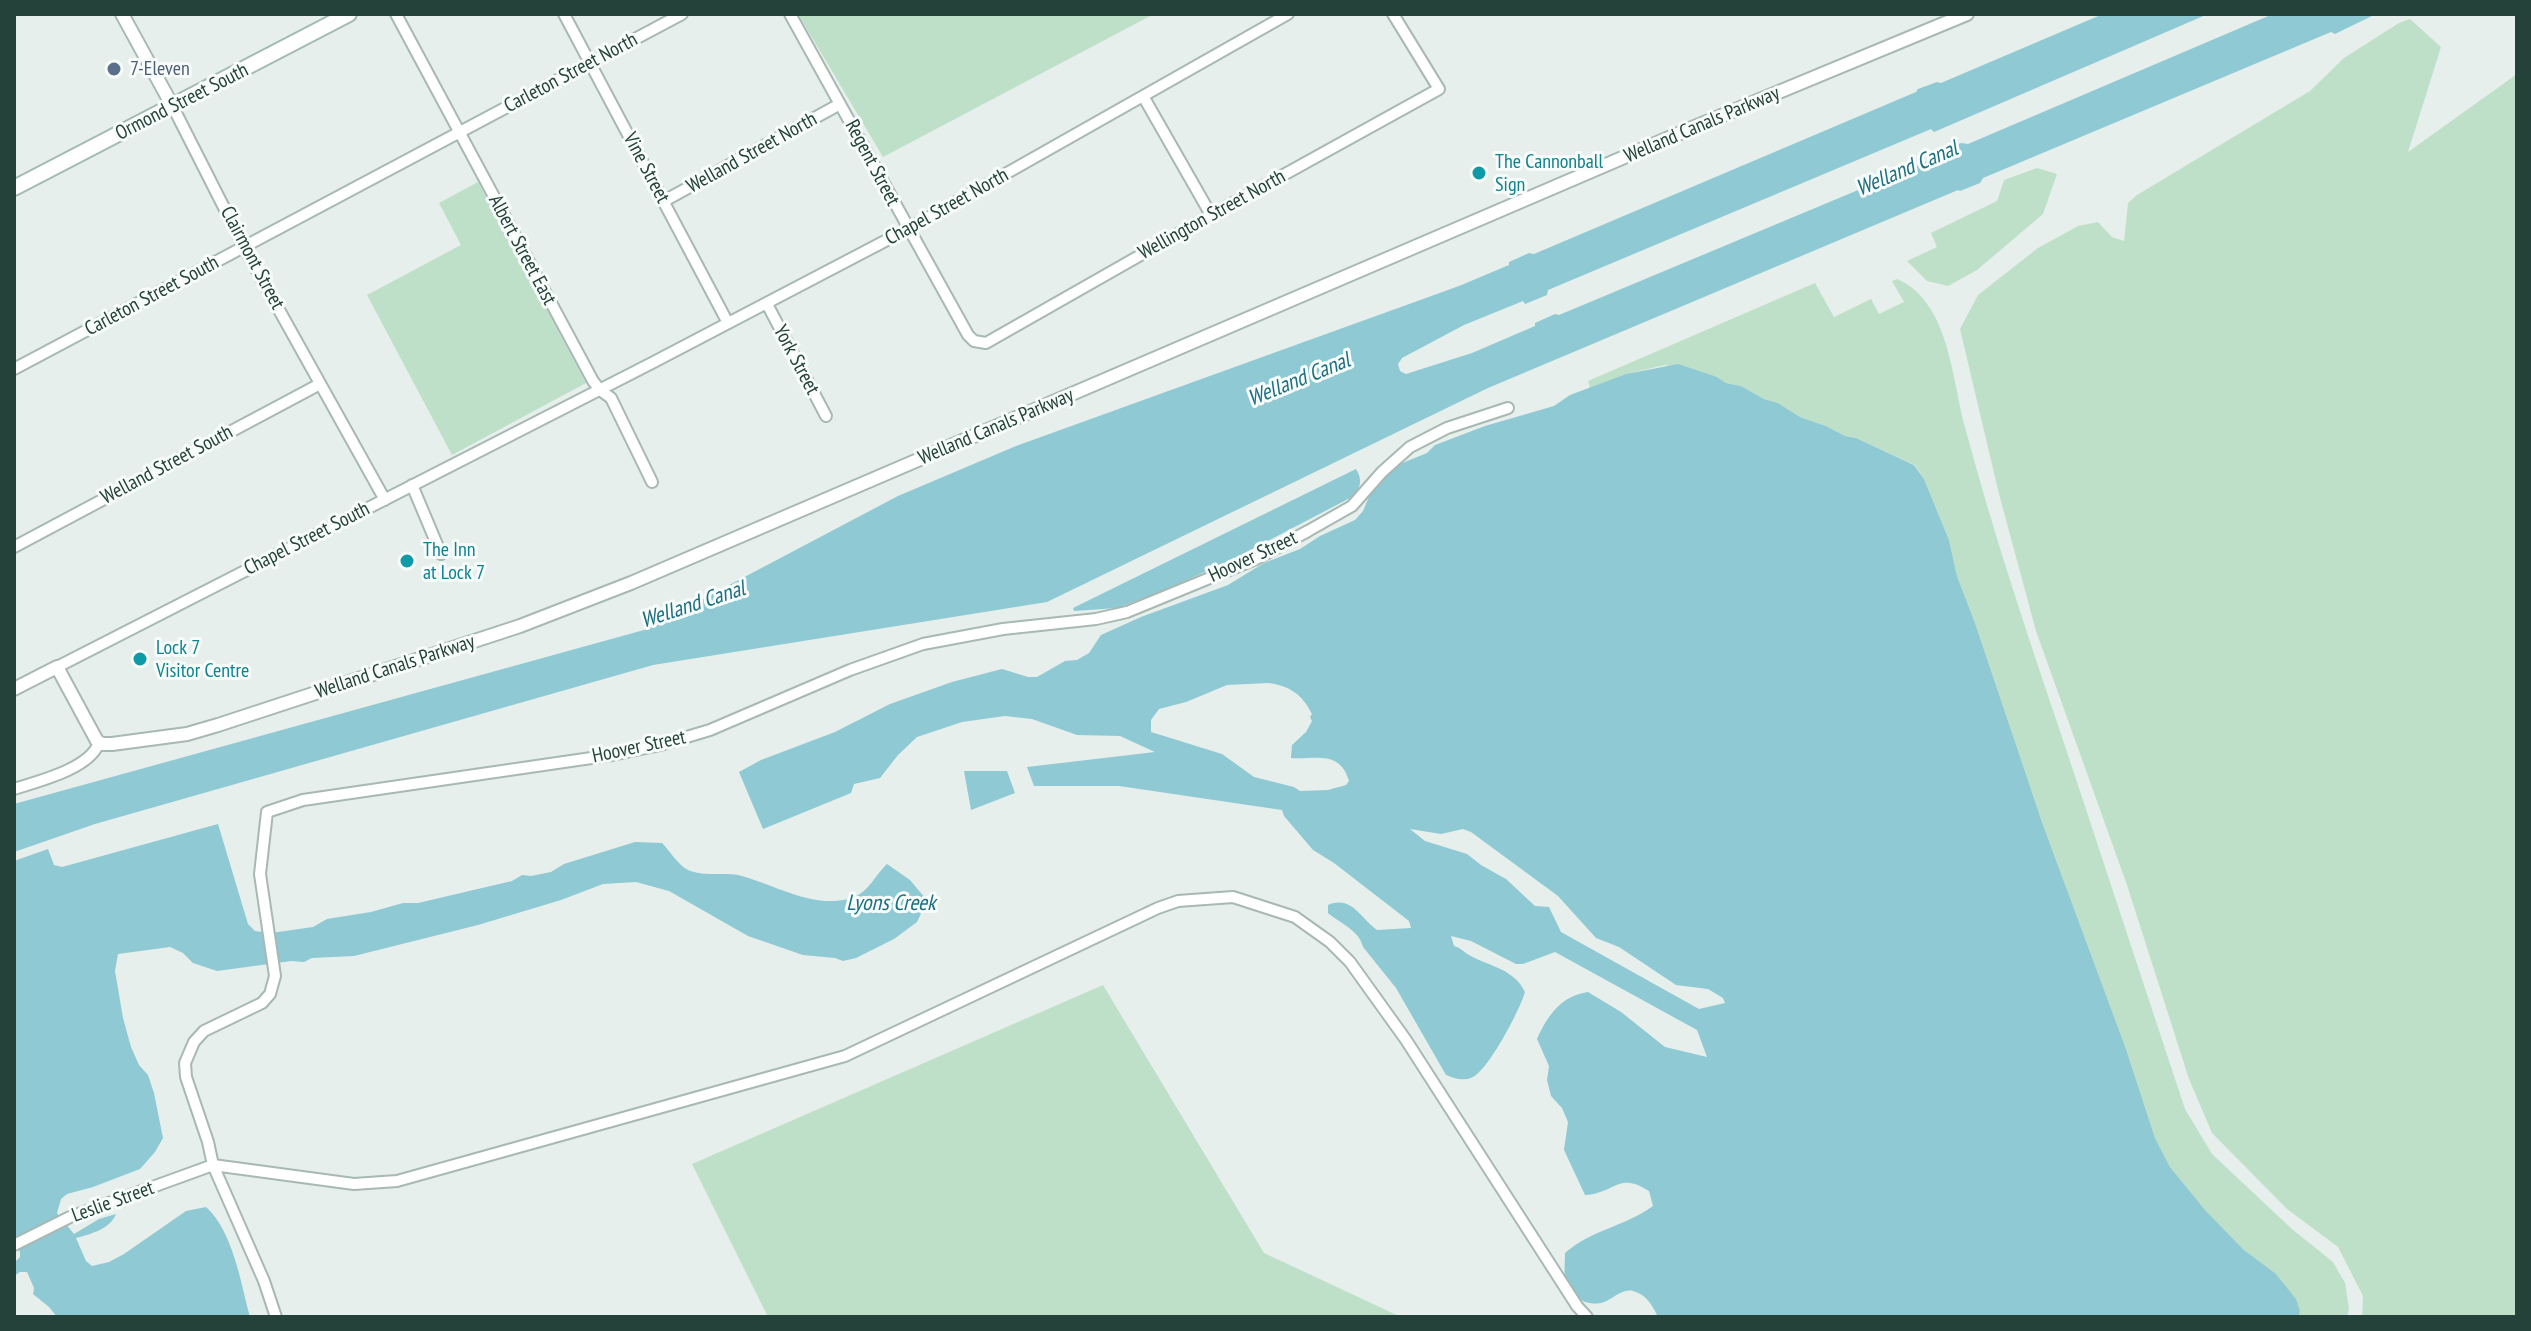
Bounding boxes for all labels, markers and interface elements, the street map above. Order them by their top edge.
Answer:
street label: Carleton Street North [500,28,642,118]
place label: 7-Eleven [130,57,190,81]
street label: Ormond Street South [112,58,252,146]
marker: 7-Eleven [105,60,123,78]
street label: Welland Canals Parkway [1621,81,1783,169]
street label: Welland Street North [683,107,821,199]
street label: Regent Street [839,116,905,210]
street label: Vine Street [617,129,675,207]
water label: Welland Canal [1852,136,1962,202]
place label: The Cannonball Sign [1495,150,1603,197]
street label: Chapel Street North [881,163,1013,251]
marker: The Cannonball Sign [1470,164,1488,182]
street label: Wellington Street North [1134,165,1290,265]
street label: Albert Street East [483,191,561,309]
street label: Clairmont Street [215,202,289,314]
street label: Carleton Street South [81,251,223,341]
street label: York Street [768,321,824,399]
water label: Welland Canal [1244,348,1354,412]
street label: Welland Canals Parkway [915,383,1077,471]
street label: Welland Street South [97,420,237,510]
street label: Chapel Street South [240,497,374,581]
street label: Hoover Street [1205,526,1301,588]
place label: The Inn at Lock 7 [423,538,485,585]
marker: The Inn at Lock 7 [398,552,416,570]
water label: Welland Canal [637,576,749,634]
street label: Welland Canals Parkway [312,630,478,704]
place label: Lock 7 Visitor Centre [156,636,249,683]
marker: Lock 7 Visitor Centre [131,650,149,668]
street label: Hoover Street [590,725,688,769]
water label: Lyons Creek [846,891,936,917]
street label: Leslie Street [69,1176,157,1228]

